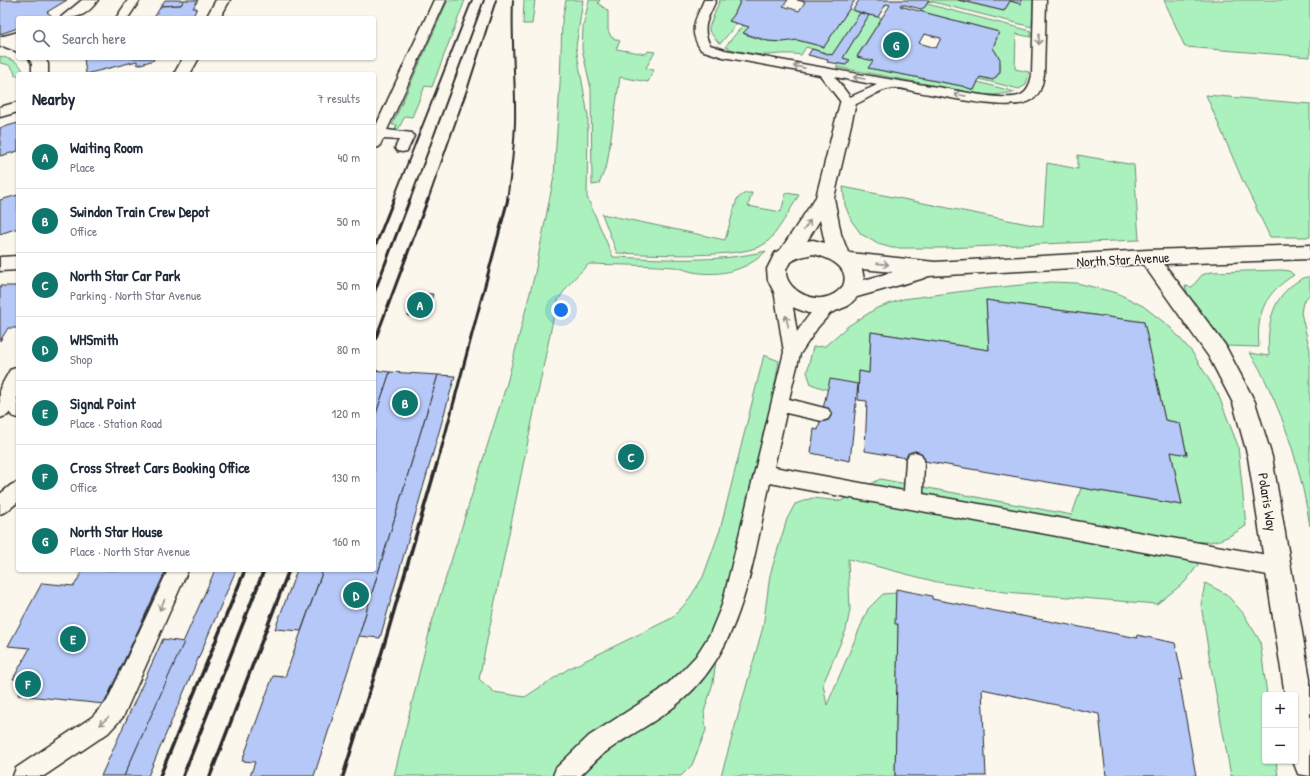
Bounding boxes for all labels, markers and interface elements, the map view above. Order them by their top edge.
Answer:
search box [16,16,376,60]
icon: search [30,27,52,49]
text: Search here [62,28,126,49]
pin: G [883,30,909,60]
one-way arrow [1035,32,1043,45]
one-way arrow [793,63,806,71]
one-way arrow [852,74,865,82]
text: Nearby [32,87,75,110]
text: 7 results [317,89,360,107]
one-way arrow [954,91,967,99]
text: Waiting Room [70,137,143,158]
text: A [42,148,48,166]
text: 40 m [337,148,360,166]
text: Place [70,158,95,176]
text: Swindon Train Crew Depot [70,201,209,222]
text: B [42,212,48,230]
text: 50 m [337,212,360,230]
one-way arrow [803,220,811,231]
text: Office [70,222,97,240]
street label: North Star Avenue [1076,247,1170,271]
one-way arrow [876,260,889,268]
text: North Star Car Park [70,265,180,286]
text: C [41,276,49,294]
text: 50 m [337,276,360,294]
text: Parking · North Star Avenue [70,286,201,304]
pin: A [407,290,433,320]
your location [551,300,571,320]
one-way arrow [783,315,791,328]
text: WHSmith [70,329,118,350]
text: D [42,340,48,358]
text: 80 m [337,340,360,358]
text: Shop [70,350,92,368]
pin: B [392,388,418,418]
text: Signal Point [70,393,136,414]
text: E [42,404,48,422]
text: 120 m [332,404,360,422]
text: Place · Station Road [70,414,162,432]
pin: C [618,442,644,472]
text: Cross Street Cars Booking Office [70,457,250,478]
text: F [43,468,47,486]
text: 130 m [332,468,360,486]
street label: Polaris Way [1253,471,1282,533]
text: Office [70,478,97,496]
text: North Star House [70,521,163,542]
text: G [42,532,48,550]
text: 160 m [332,532,360,550]
text: Place · North Star Avenue [70,542,190,560]
pin: D [343,580,369,610]
one-way arrow [158,599,165,611]
pin: E [60,624,86,654]
pin: F [15,669,41,699]
map controls [1262,692,1298,764]
button: + [1262,692,1298,728]
one-way arrow [99,716,109,726]
button: − [1262,728,1298,764]

